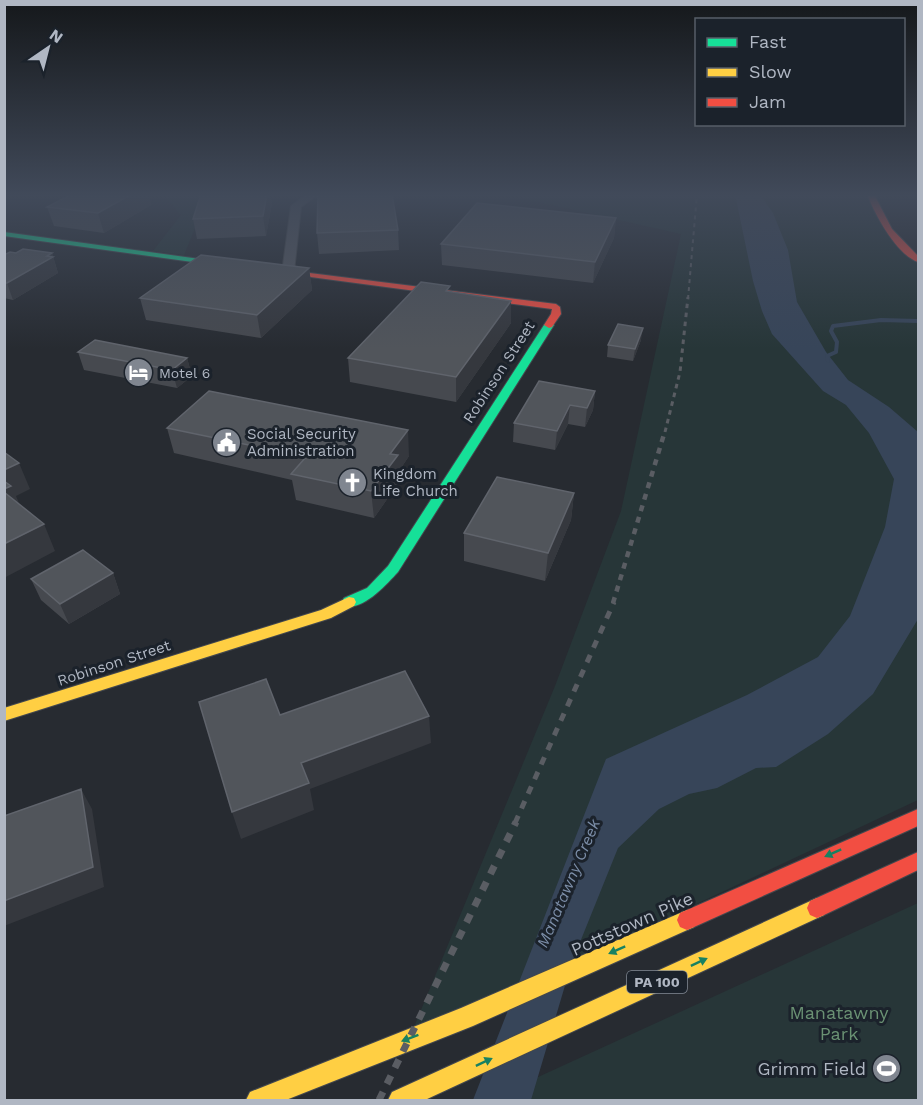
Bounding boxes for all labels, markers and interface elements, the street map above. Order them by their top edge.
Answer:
north arrow [18,18,78,78]
legend [695,18,905,126]
text: N [46,25,67,47]
text: Fast [749,31,787,52]
text: Slow [749,61,792,82]
text: Jam [749,91,786,112]
street label: Robinson Street [459,317,539,426]
hotel icon: Motel 6 [122,357,154,389]
place label: Motel 6 [159,365,210,381]
place label: Social Security Administration [247,425,356,460]
public building icon: Social Security Administration [210,427,242,459]
place label: Kingdom Life Church [373,465,458,500]
church icon: Kingdom Life Church [336,467,368,499]
street label: Robinson Street [55,636,174,690]
water label: Manatawny Creek [533,815,605,950]
one-way arrow [825,849,842,858]
street label: Pottstown Pike [568,887,696,960]
one-way arrow [608,946,626,955]
one-way arrow [690,958,707,967]
road number: PA 100 [627,971,687,993]
park label: Manatawny Park [789,1002,889,1044]
one-way arrow [401,1034,419,1044]
sports icon: Grimm Field [871,1053,903,1085]
one-way arrow [475,1058,492,1067]
place label: Grimm Field [757,1058,866,1079]

